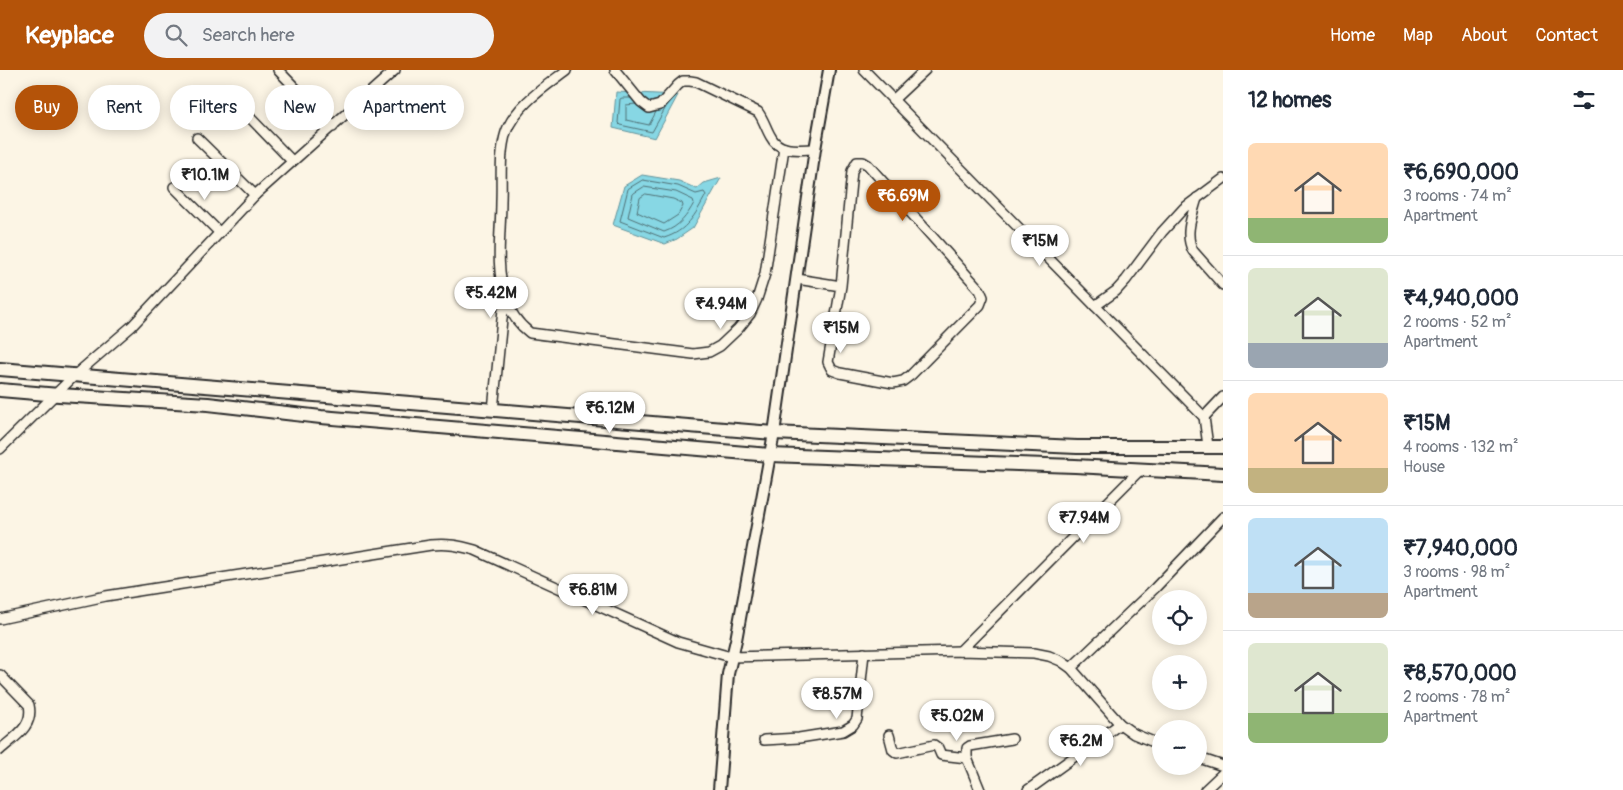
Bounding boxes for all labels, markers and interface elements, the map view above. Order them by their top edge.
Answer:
search box [144,13,494,58]
text: Keyplace [25,21,114,50]
icon: search [162,21,190,49]
text: Search here [202,23,295,47]
text: Home [1330,24,1375,47]
text: Map [1403,24,1433,47]
text: About [1461,24,1507,47]
text: Contact [1535,24,1598,47]
chip: Buy [15,85,78,130]
chip: Rent [88,85,160,130]
chip: Filters [170,85,255,130]
chip: New [265,85,334,130]
chip: Apartment [344,85,464,130]
icon: filters [1570,86,1598,114]
text: 12 homes [1248,87,1331,114]
pin: ₹10.1M [164,158,246,201]
text: ₹6,690,000 [1403,159,1519,186]
icon: home [1288,163,1348,223]
text: ₹10.1M [181,165,229,185]
pin: ₹6.69M [862,180,944,222]
text: ₹6.69M [877,186,929,206]
text: 3 rooms · 74 m² [1403,186,1512,206]
text: Apartment [1403,206,1478,226]
pin: ₹15M [1010,224,1070,267]
text: ₹15M [1022,231,1058,251]
pin: ₹5.42M [450,276,532,319]
text: ₹5.42M [465,283,517,303]
text: ₹4,940,000 [1403,285,1519,312]
pin: ₹4.94M [680,288,762,330]
icon: home [1288,288,1348,348]
text: ₹4.94M [695,294,747,314]
pin: ₹15M [811,312,871,354]
text: 2 rooms · 52 m² [1403,312,1512,332]
text: ₹15M [823,318,859,338]
text: Apartment [1403,332,1478,352]
pin: ₹6.12M [569,392,651,434]
text: ₹6.12M [585,398,635,418]
text: ₹15M [1403,410,1450,437]
icon: home [1288,413,1348,473]
text: 4 rooms · 132 m² [1403,437,1518,457]
text: House [1403,457,1445,477]
pin: ₹7.94M [1043,502,1125,544]
text: ₹7.94M [1059,508,1109,528]
text: ₹7,940,000 [1403,535,1518,562]
icon: home [1288,538,1348,598]
text: 3 rooms · 98 m² [1403,562,1510,582]
pin: ₹6.81M [552,574,634,616]
text: ₹6.81M [569,580,617,600]
text: Apartment [1403,582,1478,602]
map controls [1152,590,1207,775]
button: locate [1152,590,1207,645]
button: + [1152,655,1207,710]
text: ₹8,570,000 [1403,660,1517,687]
icon: home [1288,663,1348,723]
pin: ₹8.57M [796,678,878,720]
text: ₹8.57M [812,684,862,704]
text: 2 rooms · 78 m² [1403,687,1510,707]
pin: ₹5.02M [916,700,998,742]
text: ₹5.02M [930,706,984,726]
text: Apartment [1403,707,1478,727]
button: − [1152,720,1207,775]
pin: ₹6.2M [1046,724,1116,767]
text: ₹6.2M [1060,731,1102,751]

